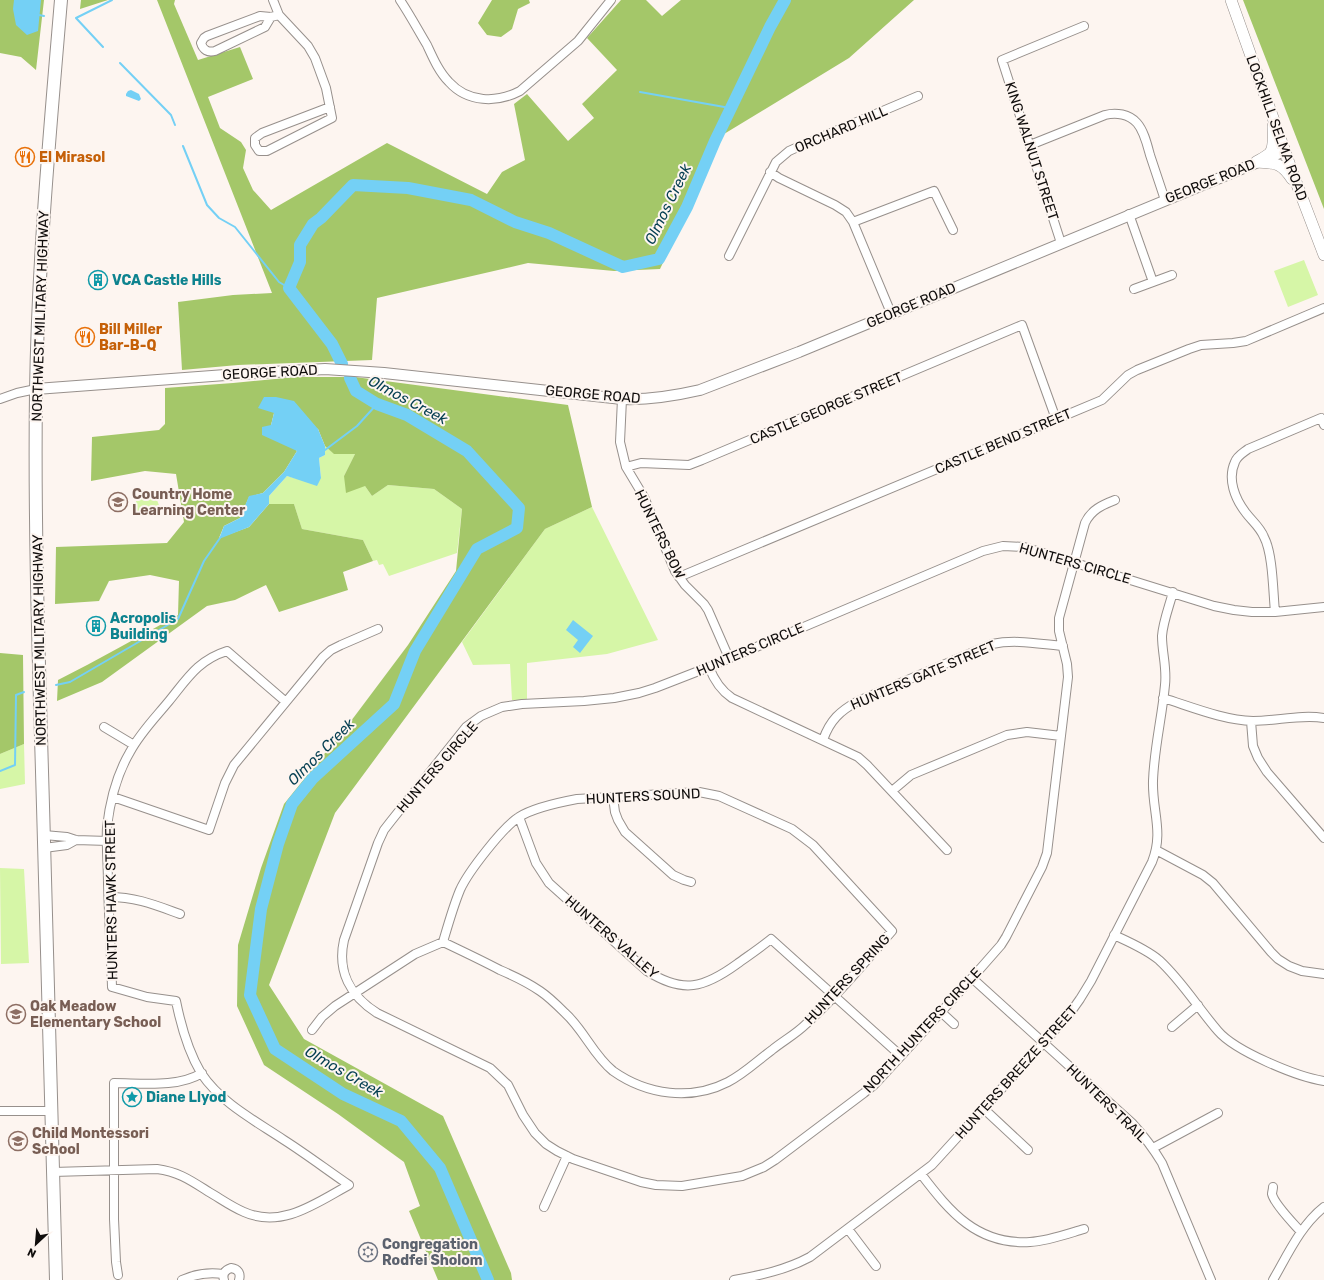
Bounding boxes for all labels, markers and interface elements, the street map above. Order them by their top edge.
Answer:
street label: LOCKHILL SELMA ROAD [1242,53,1311,203]
street label: KING WALNUT STREET [1001,80,1062,222]
street label: ORCHARD HILL [792,102,890,157]
restaurant icon: El Mirasol [14,146,36,168]
place label: El Mirasol [39,149,105,166]
street label: GEORGE ROAD [1163,156,1258,207]
water label: Olmos Creek [641,161,695,247]
street label: NORTHWEST MILITARY HIGHWAY [28,210,53,422]
building icon: VCA Castle Hills [87,269,109,291]
place label: VCA Castle Hills [112,272,222,289]
street label: GEORGE ROAD [864,279,958,332]
place label: Bill Miller Bar-B-Q [99,321,163,354]
restaurant icon: Bill Miller Bar-B-Q [74,326,96,348]
street label: GEORGE ROAD [222,362,318,383]
street label: CASTLE GEORGE STREET [747,369,905,448]
water label: Olmos Creek [365,372,451,429]
street label: GEORGE ROAD [545,382,641,407]
street label: CASTLE BEND STREET [932,405,1074,478]
place label: Country Home Learning Center [132,486,246,519]
street label: HUNTERS BOW [631,487,689,582]
school or university icon: Country Home Learning Center [107,491,129,513]
street label: NORTHWEST MILITARY HIGHWAY [29,534,50,746]
street label: HUNTERS CIRCLE [1017,539,1133,588]
place label: Acropolis Building [110,610,176,643]
building icon: Acropolis Building [85,615,107,637]
street label: HUNTERS CIRCLE [694,619,807,680]
street label: HUNTERS GATE STREET [848,637,998,714]
water label: Olmos Creek [284,715,358,789]
street label: HUNTERS CIRCLE [393,718,482,816]
street label: HUNTERS SOUND [585,785,701,808]
street label: HUNTERS HAWK STREET [102,820,121,980]
street label: HUNTERS VALLEY [561,892,662,983]
street label: HUNTERS SPRING [801,931,894,1028]
street label: NORTH HUNTERS CIRCLE [860,964,985,1097]
place label: Oak Meadow Elementary School [30,998,161,1031]
street label: HUNTERS BREEZE STREET [952,1002,1081,1143]
school or university icon: Oak Meadow Elementary School [5,1003,27,1025]
water label: Olmos Creek [302,1042,386,1102]
street label: HUNTERS TRAIL [1063,1061,1151,1146]
place icon: Diane Llyod [121,1086,143,1108]
place label: Diane Llyod [146,1089,227,1106]
place label: Child Montessori School [32,1125,149,1158]
school or university icon: Child Montessori School [7,1130,29,1152]
north arrow [16,1224,56,1264]
place label: Congregation Rodfei Sholom [382,1236,483,1269]
synagogue icon: Congregation Rodfei Sholom [357,1241,379,1263]
text: N [25,1245,38,1260]

